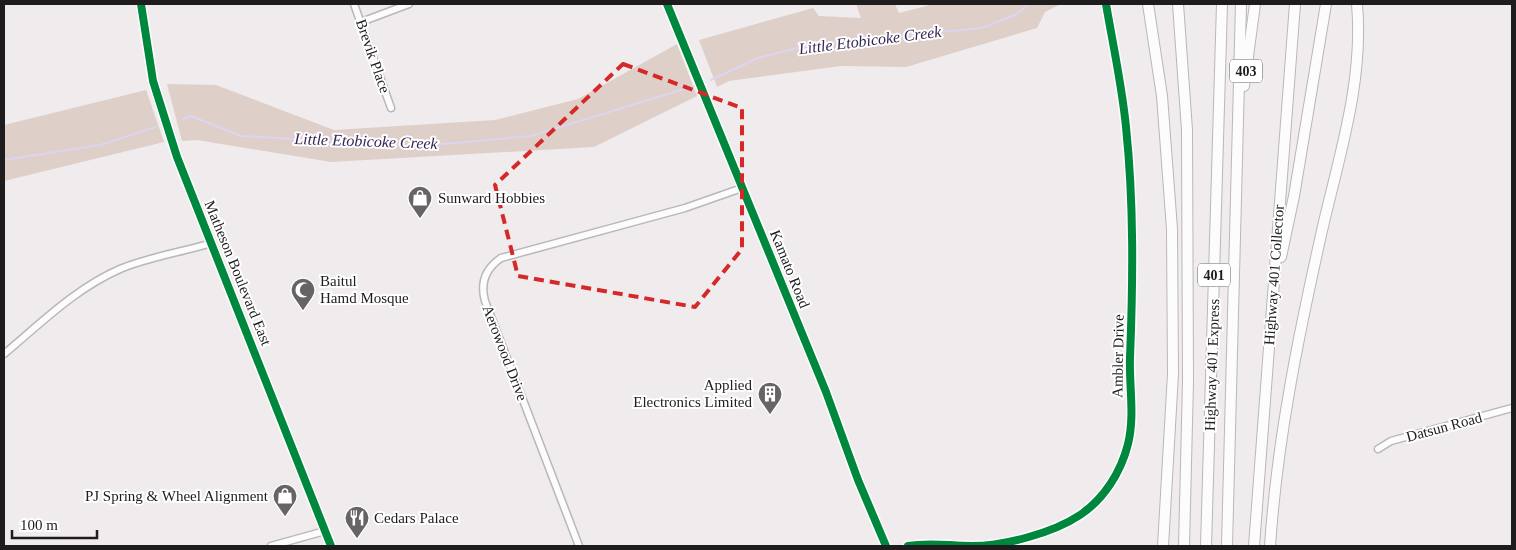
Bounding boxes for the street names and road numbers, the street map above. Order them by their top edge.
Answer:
street label: Brevik Place [353,17,393,95]
road number: 403 [1230,59,1262,82]
street label: Matheson Boulevard East [202,198,275,349]
street label: Highway 401 Collector [1261,204,1287,346]
street label: Kamato Road [767,228,813,311]
road number: 401 [1198,264,1230,286]
street label: Highway 401 Express [1202,298,1222,431]
street label: Aerowood Drive [479,303,531,403]
street label: Ambler Drive [1109,314,1127,398]
street label: Datsun Road [1404,409,1484,445]

